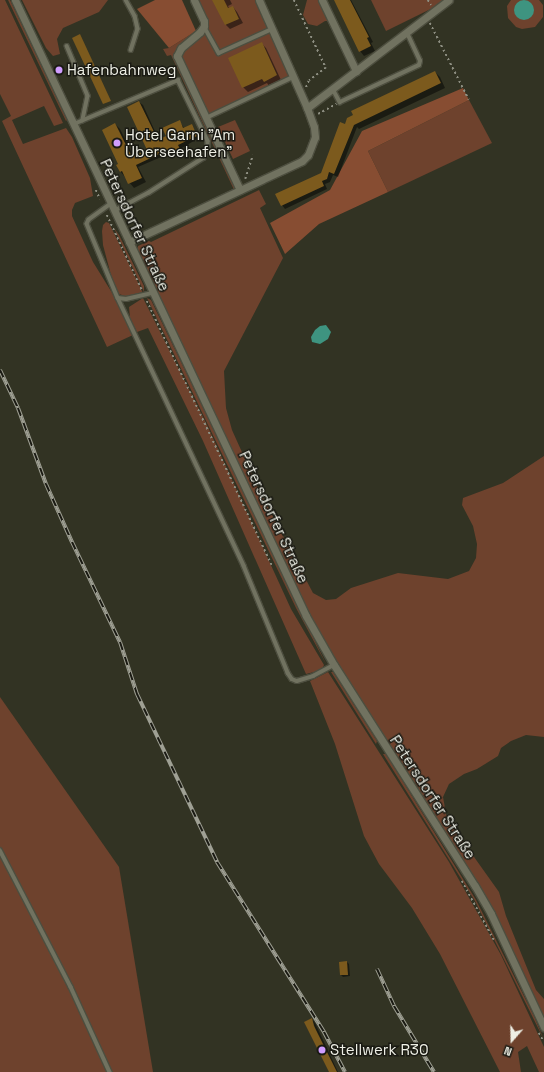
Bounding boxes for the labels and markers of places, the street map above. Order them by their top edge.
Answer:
place label: Hafenbahnweg [67,61,176,79]
marker: Hafenbahnweg [54,65,64,75]
place label: Hotel Garni "Am Überseehafen" [125,125,235,160]
marker: Hotel Garni "Am Überseehafen" [112,138,122,148]
place label: Stellwerk R30 [330,1041,429,1059]
marker: Stellwerk R30 [317,1045,327,1055]

